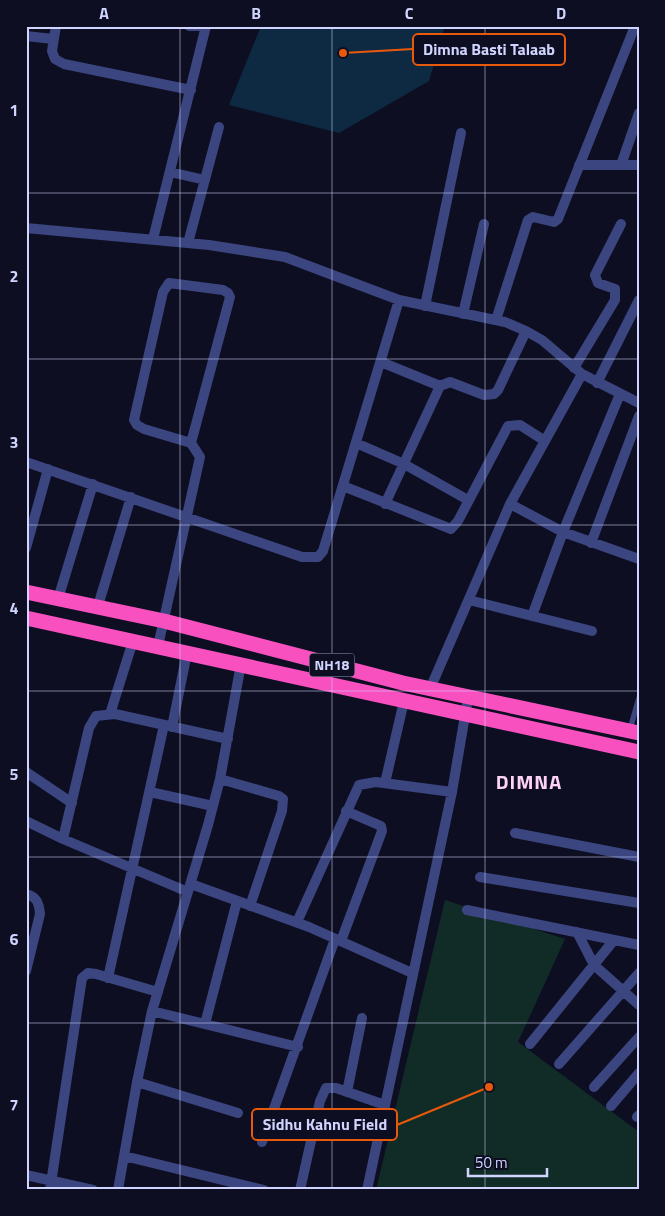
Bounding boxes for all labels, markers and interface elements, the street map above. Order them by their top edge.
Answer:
text: A [99,1,109,25]
text: B [251,1,261,25]
text: C [405,1,414,25]
text: D [556,1,566,25]
callout: Dimna Basti Talaab [413,34,565,65]
text: Dimna Basti Talaab [423,37,555,61]
text: 1 [10,98,18,122]
text: 2 [10,264,18,288]
text: 3 [10,430,18,454]
text: 4 [10,596,19,620]
road number: NH18 [310,654,354,676]
text: 5 [10,762,19,786]
district label: DIMNA [496,766,562,797]
text: 6 [10,927,19,951]
text: 7 [10,1093,18,1117]
callout: Sidhu Kahnu Field [252,1109,397,1140]
text: Sidhu Kahnu Field [263,1112,387,1136]
scale bar [468,1146,546,1178]
text: 50 m [475,1151,508,1174]

